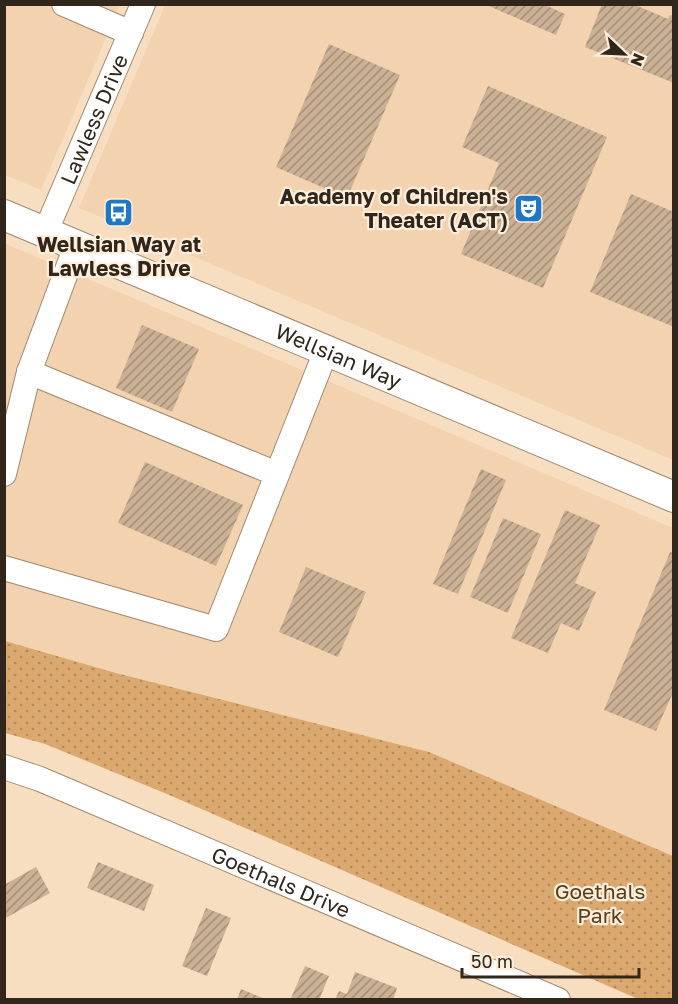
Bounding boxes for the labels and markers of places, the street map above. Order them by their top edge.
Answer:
place label: Academy of Children's Theater (ACT) [280,183,508,233]
theatre icon: Academy of Children's Theater (ACT) [513,192,545,224]
bus stop icon: Wellsian Way at Lawless Drive [103,197,135,229]
place label: Wellsian Way at Lawless Drive [37,231,201,281]

